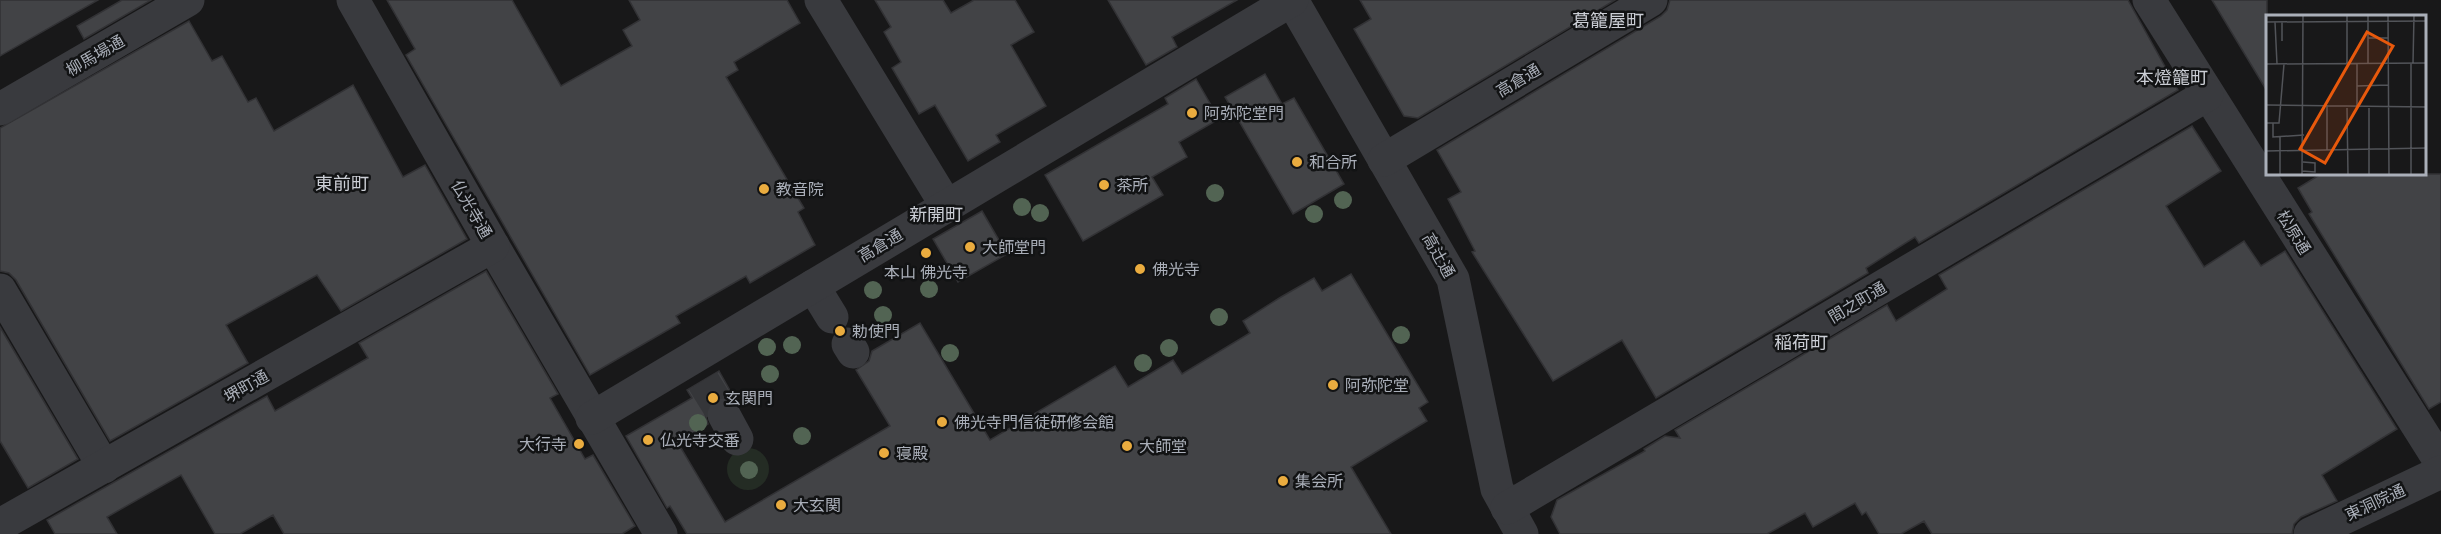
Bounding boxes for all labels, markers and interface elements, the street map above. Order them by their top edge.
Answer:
district label: 葛籠屋町 [1572,9,1644,31]
inset map [2266,15,2426,176]
street label: 柳馬場通 [62,30,128,80]
street label: 高倉通 [1492,59,1544,101]
district label: 本燈籠町 [2136,66,2208,88]
place label: 阿弥陀堂門 [1204,103,1284,123]
marker: 阿弥陀堂門 [1185,106,1199,120]
place label: 和合所 [1309,152,1357,172]
marker: 和合所 [1290,155,1304,169]
district label: 東前町 [315,172,369,194]
place label: 茶所 [1116,175,1148,195]
street label: 仏光寺通 [447,176,497,242]
marker: 茶所 [1097,178,1111,192]
place label: 教音院 [776,179,824,199]
marker: 教音院 [757,182,771,196]
district label: 新開町 [909,203,963,225]
street label: 松原通 [2273,206,2315,258]
street label: 高倉通 [854,224,906,266]
street label: 高辻通 [1419,229,1459,281]
place label: 大師堂門 [982,237,1046,257]
marker: 大師堂門 [963,240,977,254]
marker: 本山 佛光寺 [919,246,933,260]
place label: 佛光寺 [1152,259,1200,279]
place label: 本山 佛光寺 [884,262,968,282]
marker: 佛光寺 [1133,262,1147,276]
street label: 間之町通 [1824,277,1890,327]
place label: 勅使門 [852,321,900,341]
marker: 勅使門 [833,324,847,338]
district label: 稲荷町 [1774,331,1828,353]
street label: 堺町通 [220,365,272,407]
place label: 阿弥陀堂 [1345,375,1409,395]
marker: 阿弥陀堂 [1326,378,1340,392]
place label: 玄関門 [725,388,773,408]
marker: 玄関門 [706,391,720,405]
place label: 佛光寺門信徒研修会館 [954,412,1114,432]
marker: 佛光寺門信徒研修会館 [935,415,949,429]
place label: 仏光寺交番 [660,430,740,450]
marker: 仏光寺交番 [641,433,655,447]
place label: 大行寺 [519,434,567,454]
place label: 大師堂 [1139,436,1187,456]
marker: 大行寺 [572,437,586,451]
marker: 大師堂 [1120,439,1134,453]
place label: 寝殿 [896,443,928,463]
marker: 寝殿 [877,446,891,460]
place label: 集会所 [1295,471,1343,491]
marker: 集会所 [1276,474,1290,488]
street label: 東洞院通 [2342,479,2408,525]
place label: 大玄関 [793,495,841,515]
marker: 大玄関 [774,498,788,512]

